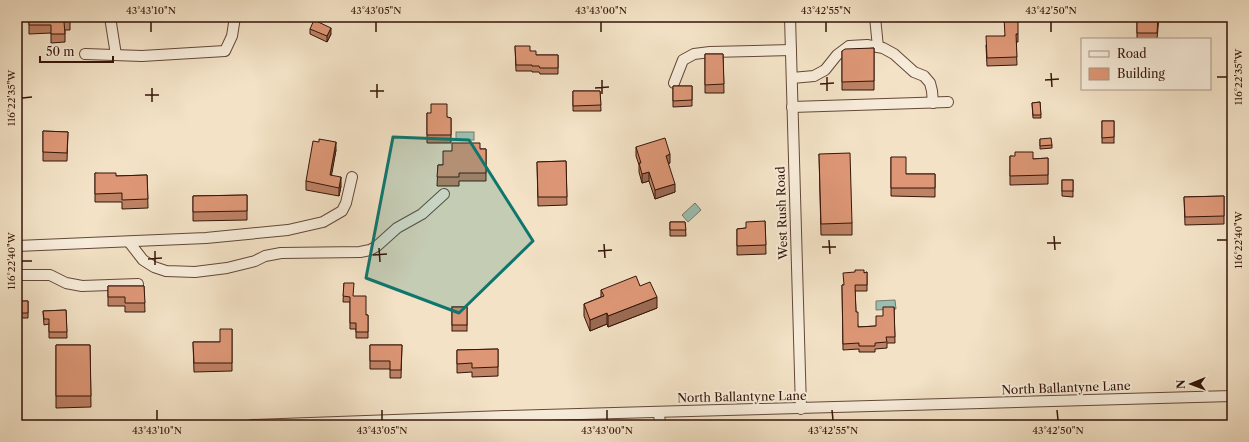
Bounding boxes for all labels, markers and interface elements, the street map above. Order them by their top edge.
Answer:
text: 43°43'10"N [126,4,176,17]
text: 43°43'05"N [350,4,402,17]
text: 43°43'00"N [575,4,627,17]
text: 43°42'55"N [801,4,851,17]
text: 43°42'50"N [1025,4,1077,17]
scale bar [40,38,113,64]
legend [1081,38,1211,90]
text: 50 m [46,44,75,59]
text: Road [1117,46,1147,61]
text: 116°22'35"W [1232,48,1245,105]
text: Building [1117,66,1165,81]
text: 116°22'35"W [5,69,18,126]
street label: West Rush Road [772,165,791,261]
text: 116°22'40"W [1232,210,1245,269]
text: 116°22'40"W [5,231,18,290]
north arrow [1171,364,1211,404]
street label: North Ballantyne Lane [1001,378,1131,397]
text: N [1174,379,1188,389]
street label: North Ballantyne Lane [677,388,807,405]
text: 43°43'10"N [132,424,182,437]
text: 43°43'05"N [356,424,408,437]
text: 43°43'00"N [581,424,633,437]
text: 43°42'55"N [808,424,858,437]
text: 43°42'50"N [1032,424,1084,437]

